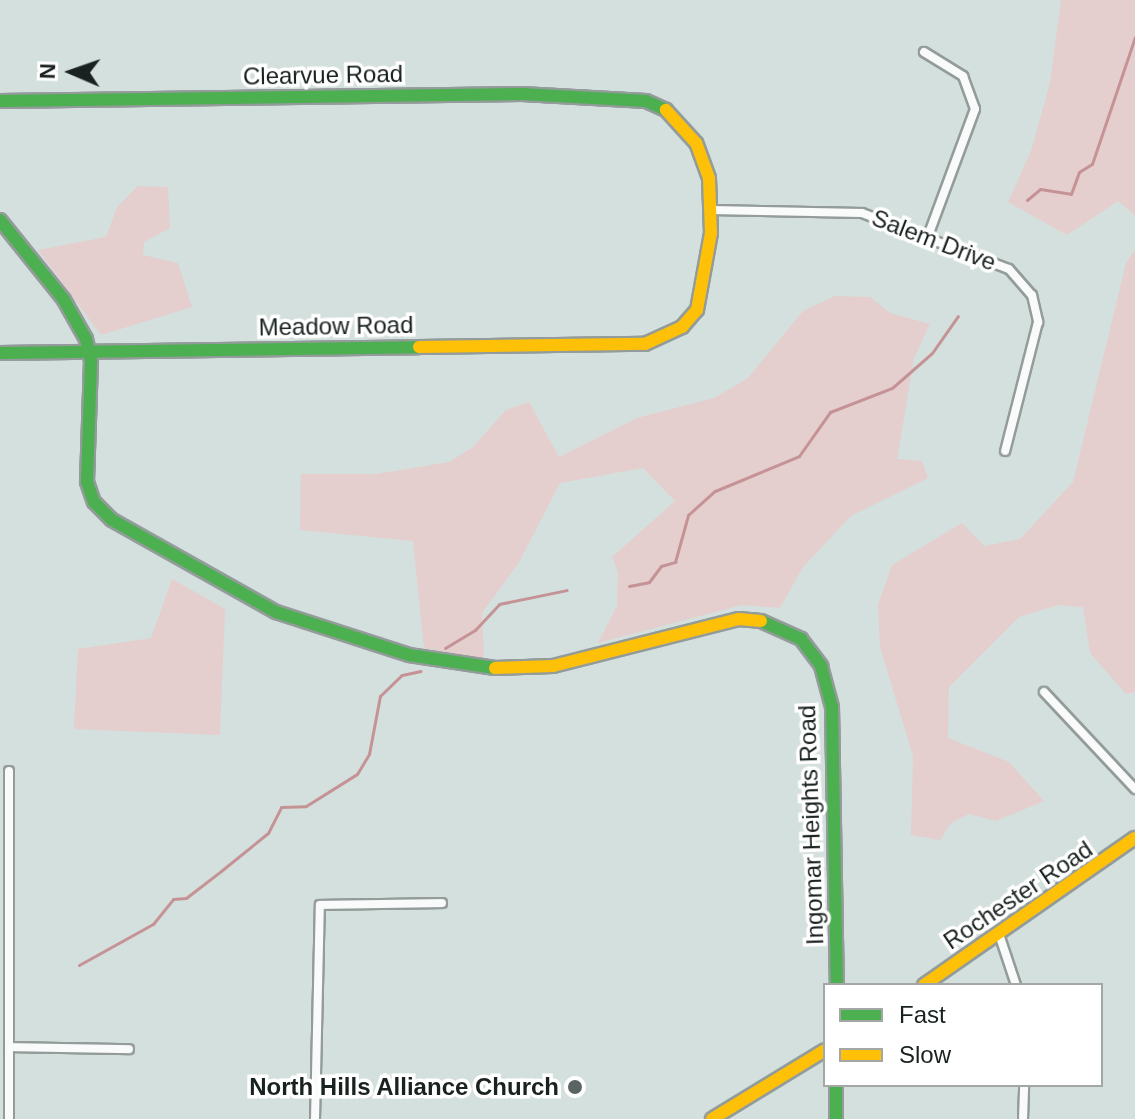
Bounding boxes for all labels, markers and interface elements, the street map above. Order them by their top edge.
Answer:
north arrow [32,32,112,112]
street label: Clearvue Road [243,59,403,91]
text: N [35,63,60,80]
street label: Salem Drive [868,203,1000,277]
street label: Meadow Road [258,310,414,342]
street label: Ingomar Heights Road [792,705,830,945]
street label: Rochester Road [938,835,1098,955]
legend [823,983,1103,1087]
text: Fast [899,1001,946,1028]
text: Slow [899,1041,951,1068]
place label: North Hills Alliance Church [248,1073,559,1101]
marker: North Hills Alliance Church [566,1078,584,1096]

